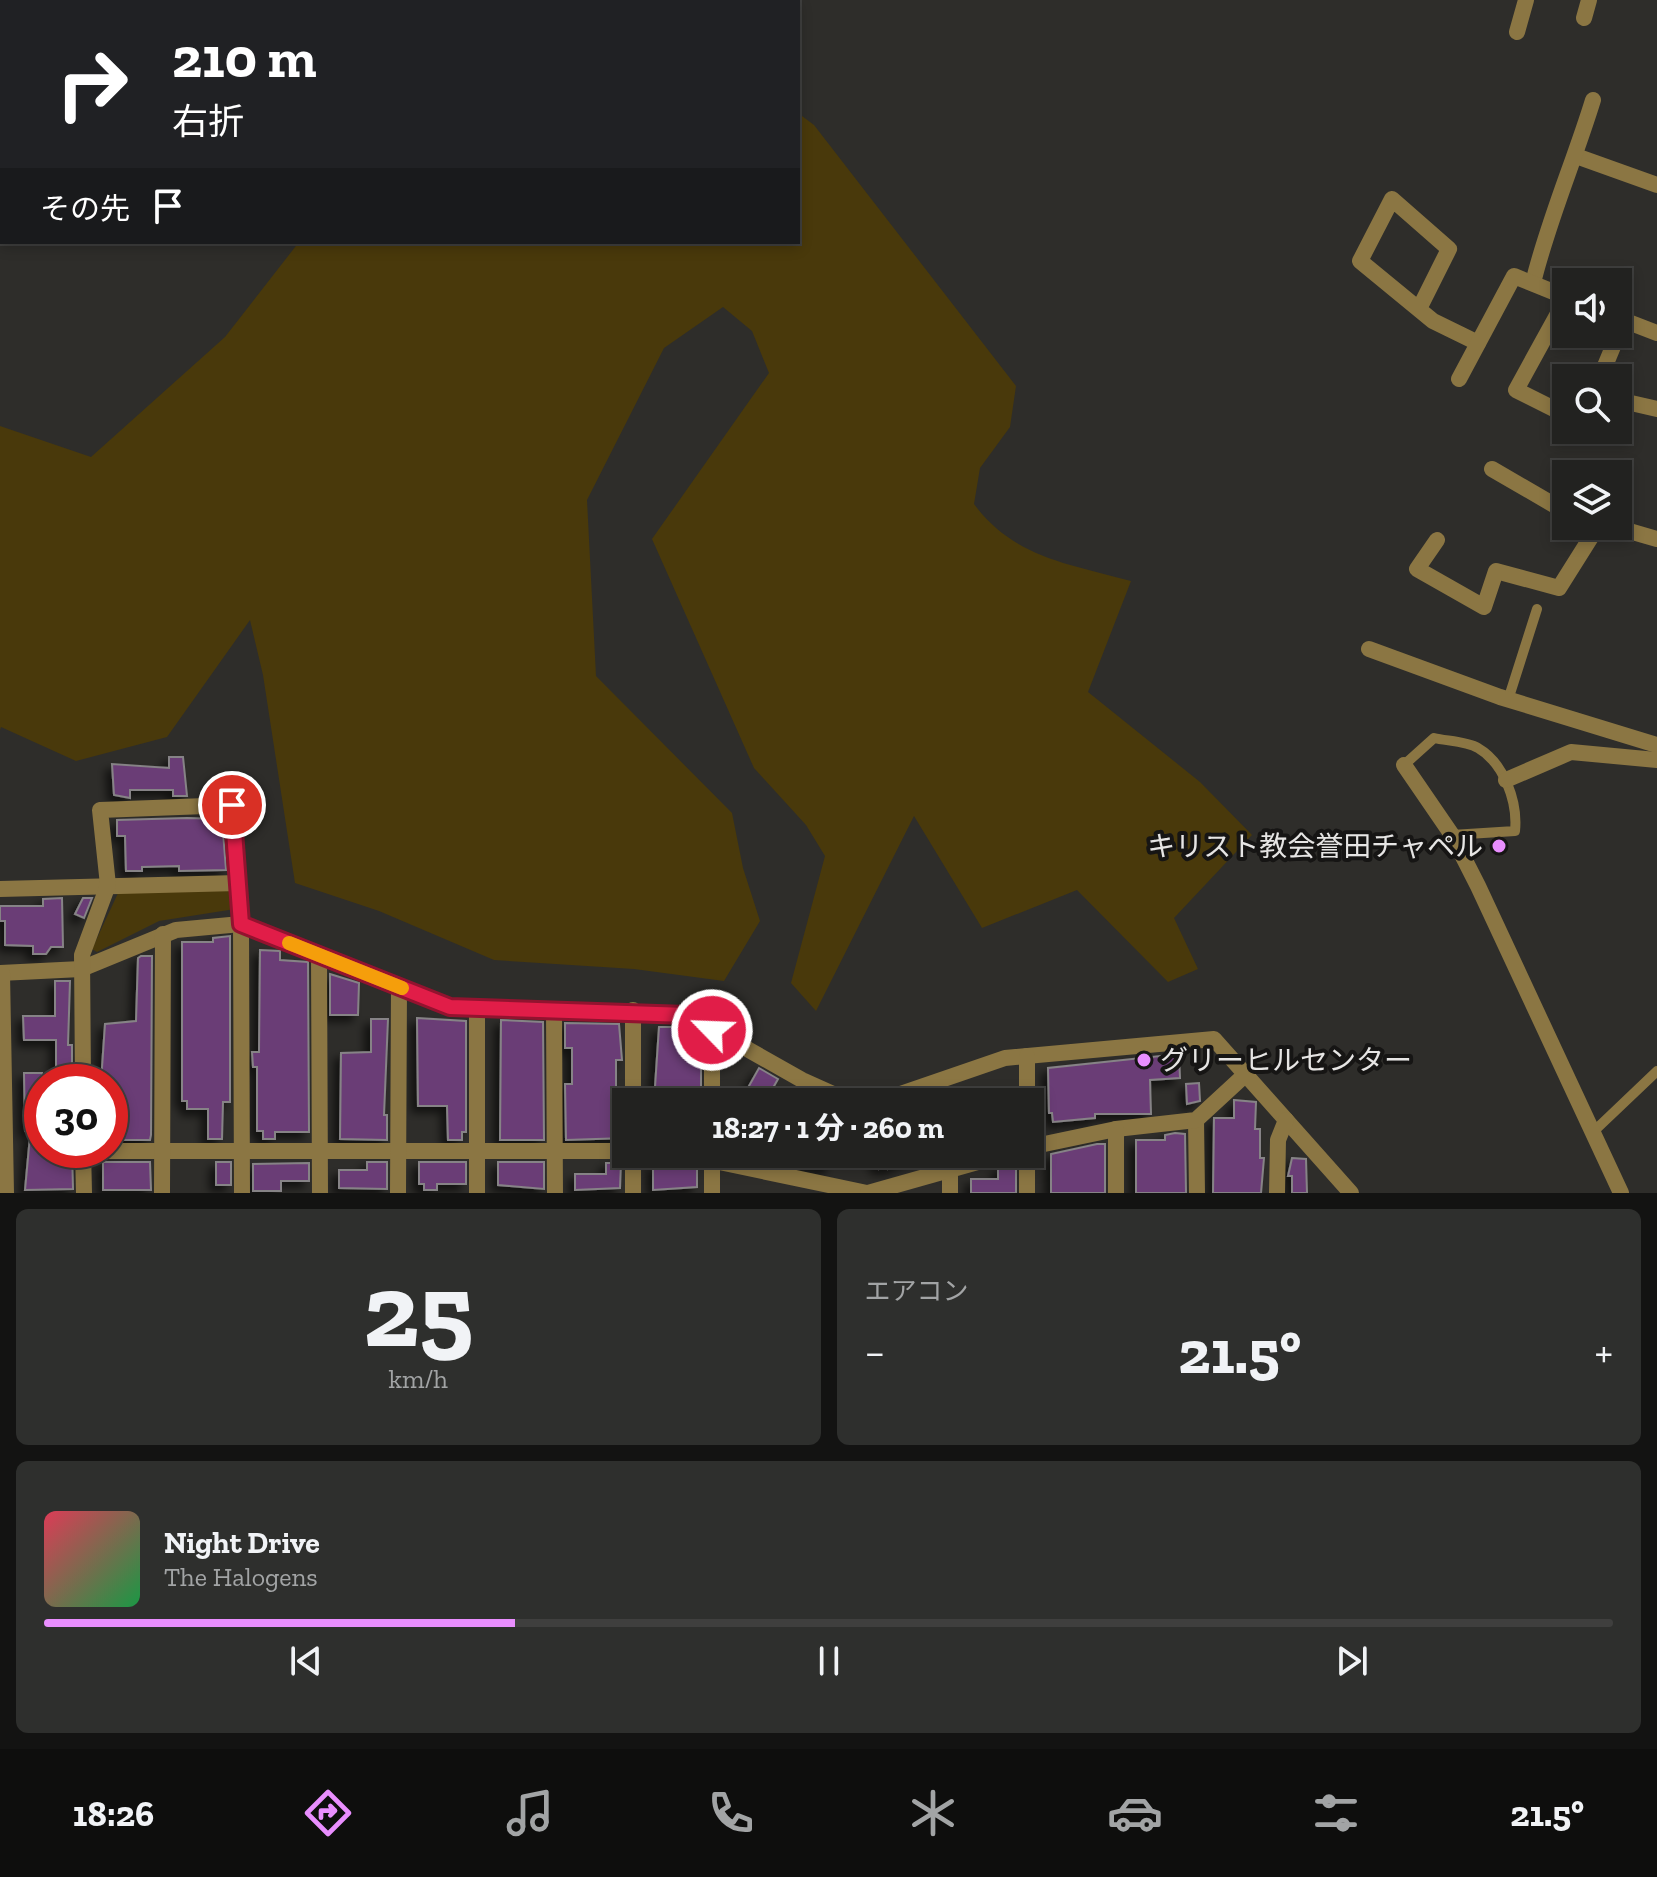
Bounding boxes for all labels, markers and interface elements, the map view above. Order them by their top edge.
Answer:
text: 210 m [172,24,316,91]
icon: right [40,32,144,136]
text: 右折 [172,100,244,143]
icon: arrive [146,184,190,228]
text: その先 [40,191,130,227]
map controls [1552,268,1632,540]
button: sound [1552,268,1632,348]
button: search [1552,364,1632,444]
button: layers [1552,460,1632,540]
pin [198,771,266,839]
icon: arrive [210,783,254,827]
place label: キリスト教会誉田チャペル [1147,830,1483,863]
marker: キリスト教会誉田チャペル [1490,837,1508,855]
position arrow [670,988,754,1072]
place label: グリーヒルセンター [1160,1044,1412,1077]
marker: グリーヒルセンター [1135,1051,1153,1069]
speed limit sign: 30 [24,1064,128,1168]
text: 18:27 · 1 分 · 260 m [712,1110,944,1146]
text: 25 [363,1248,473,1373]
text: エアコン [865,1275,969,1307]
text: 21.5° [1178,1316,1301,1388]
text: − [865,1325,885,1378]
text: + [1594,1325,1613,1378]
text: km/h [389,1363,448,1395]
text: Night Drive [164,1525,320,1561]
text: The Halogens [164,1561,318,1593]
icon: previous [284,1639,328,1683]
icon: pause [807,1639,851,1683]
icon: next [1330,1639,1374,1683]
icon: directions [300,1785,356,1841]
icon: music [502,1785,558,1841]
icon: phone [703,1785,759,1841]
icon: climate [905,1785,961,1841]
icon: car [1107,1785,1163,1841]
icon: filters [1308,1785,1364,1841]
text: 18:26 [73,1792,154,1835]
text: 21.5° [1510,1792,1584,1835]

